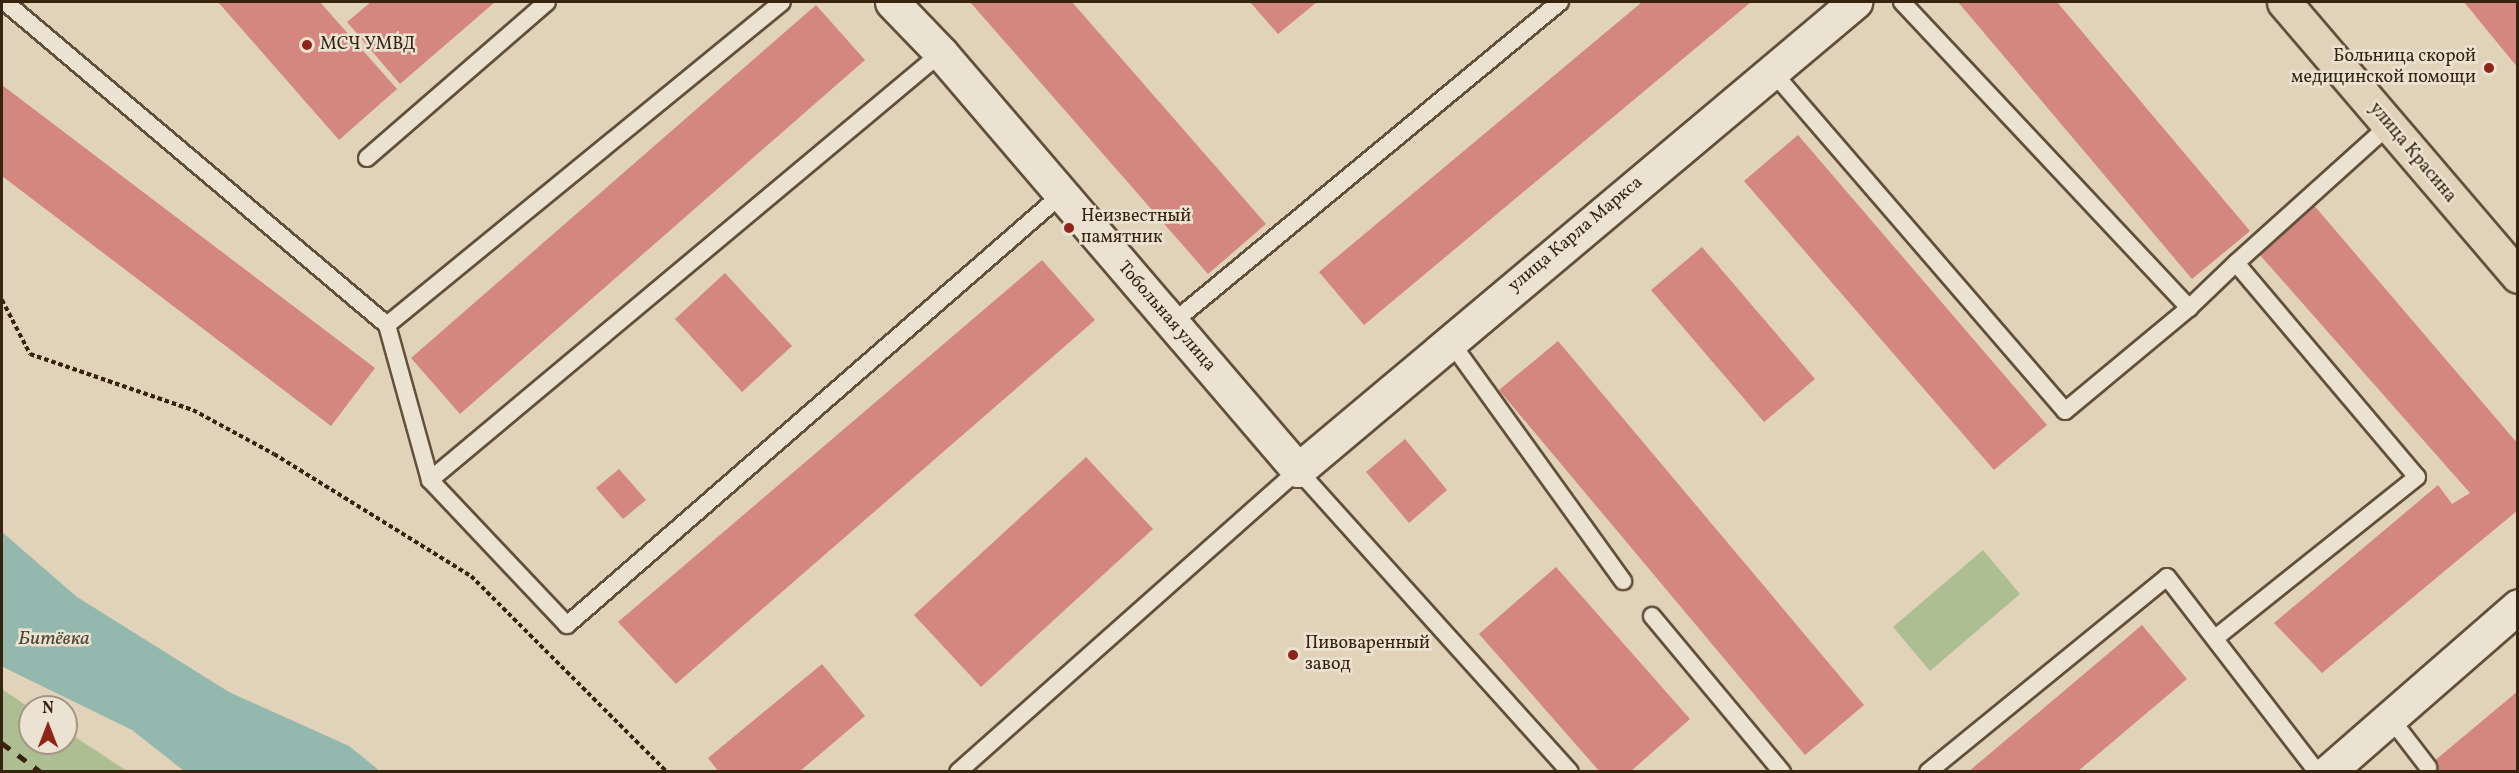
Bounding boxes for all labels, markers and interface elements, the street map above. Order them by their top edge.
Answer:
place label: МСЧ УМВД [320,34,416,56]
marker: МСЧ УМВД [298,36,316,54]
place label: Больница скорой медицинской помощи [2291,47,2476,90]
marker: Больница скорой медицинской помощи [2480,59,2498,77]
street label: улица Красина [2364,99,2460,207]
street label: улица Карла Маркса [1504,172,1648,298]
place label: Неизвестный памятник [1081,207,1191,250]
marker: Неизвестный памятник [1062,221,1076,235]
street label: Тобольная улица [1112,257,1220,377]
water label: Битёвка [18,627,90,651]
place label: Пивоваренный завод [1305,634,1430,676]
marker: Пивоваренный завод [1286,648,1300,662]
north arrow [18,695,78,755]
text: N [42,698,54,720]

